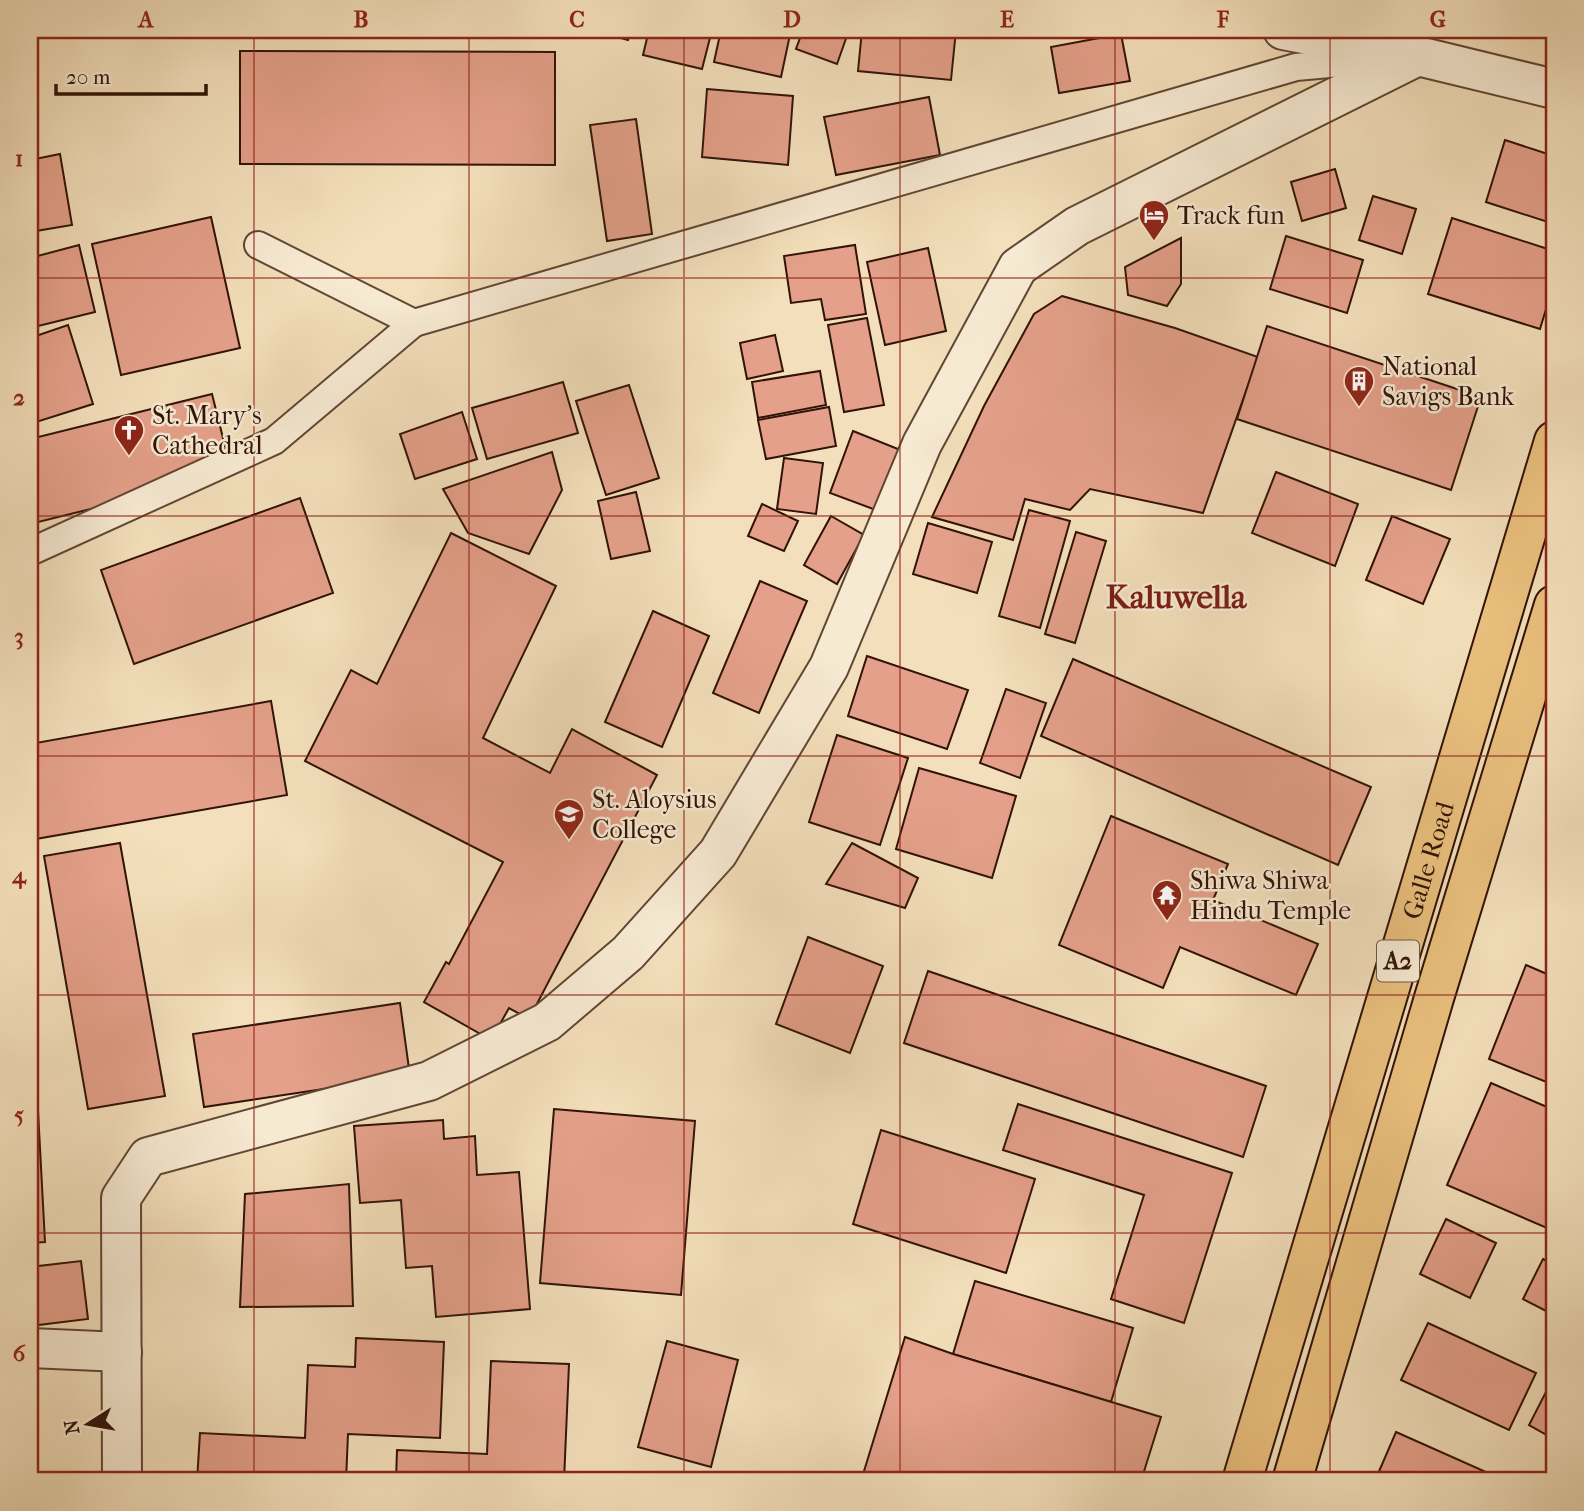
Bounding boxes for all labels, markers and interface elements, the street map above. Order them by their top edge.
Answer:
text: A [137,6,155,33]
text: B [354,6,369,33]
text: C [569,6,585,33]
text: D [783,6,801,33]
text: E [1000,6,1014,33]
text: F [1216,6,1230,33]
text: G [1430,6,1446,33]
scale bar [56,52,206,96]
text: 20 m [66,65,111,89]
text: 1 [15,145,23,172]
hotel icon: Track fun [1137,198,1171,242]
place label: Track fun [1177,200,1285,231]
place label: National Savigs Bank [1382,351,1515,412]
building icon: National Savigs Bank [1342,364,1376,408]
text: 2 [13,384,25,411]
place label: St. Mary's Cathedral [152,400,263,461]
church icon: St. Mary's Cathedral [112,413,146,457]
district label: Kaluwella [1106,578,1248,617]
text: 3 [14,623,24,650]
place label: St. Aloysius College [592,784,717,845]
school or university icon: St. Aloysius College [552,797,586,841]
street label: Galle Road [1396,797,1461,923]
text: 4 [11,862,27,889]
place label: Shiwa Shiwa Hindu Temple [1190,865,1351,926]
temple icon: Shiwa Shiwa Hindu Temple [1150,878,1184,922]
road number: A2 [1377,940,1419,981]
text: 5 [14,1101,24,1128]
text: 6 [13,1340,26,1367]
north arrow [52,1388,122,1458]
text: N [60,1417,84,1436]

